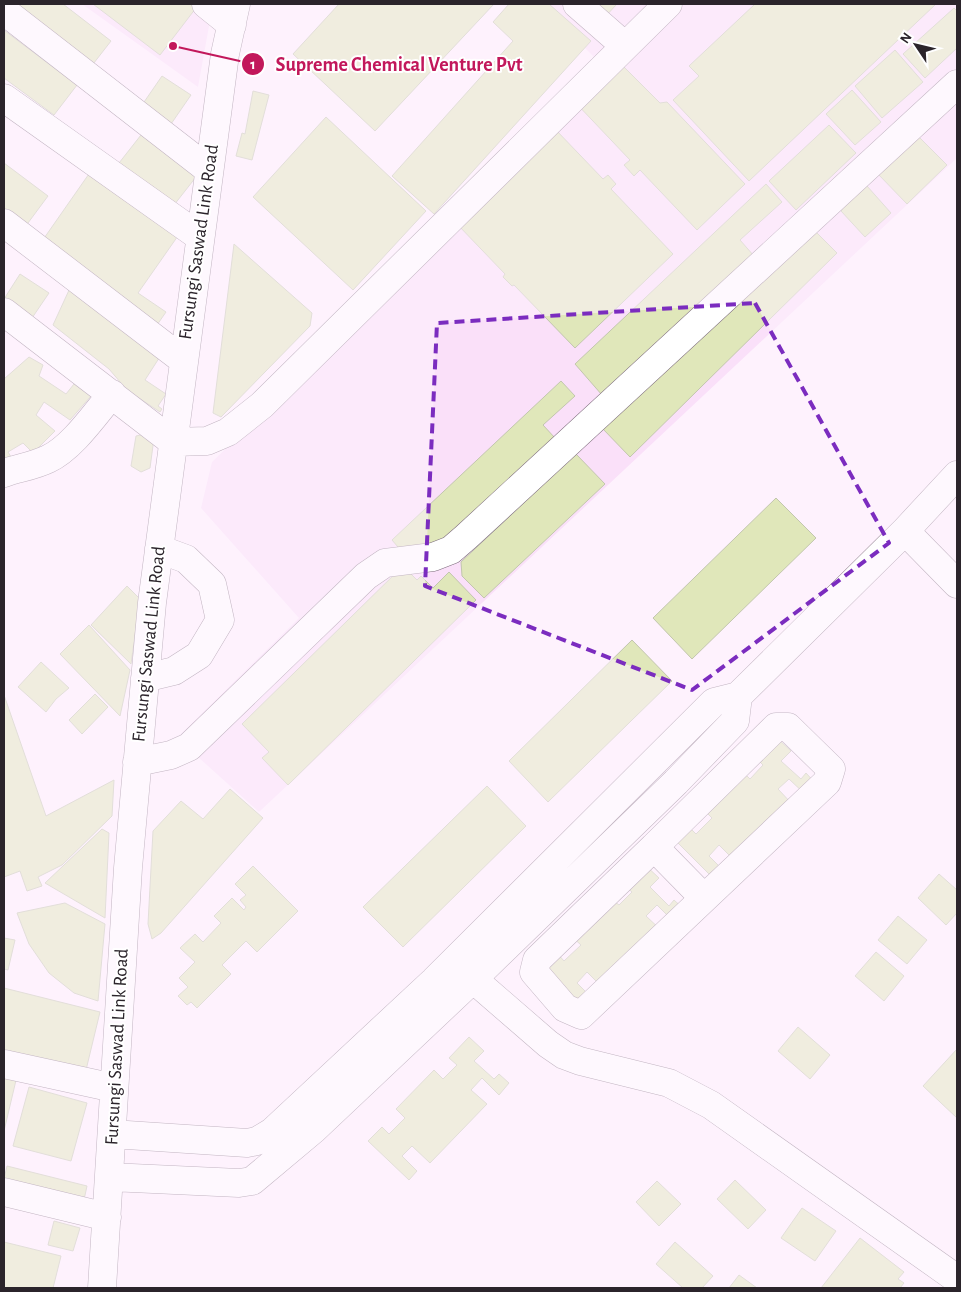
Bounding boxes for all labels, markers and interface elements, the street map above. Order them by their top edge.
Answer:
north arrow [891,20,941,70]
text: N [898,30,915,46]
callout: Supreme Chemical Venture Pvt [241,46,533,81]
text: Supreme Chemical Venture Pvt [275,55,523,75]
text: 1 [250,57,256,72]
street label: Fursungi Saswad Link Road [176,143,222,341]
street label: Fursungi Saswad Link Road [129,545,169,743]
street label: Fursungi Saswad Link Road [102,948,132,1146]

